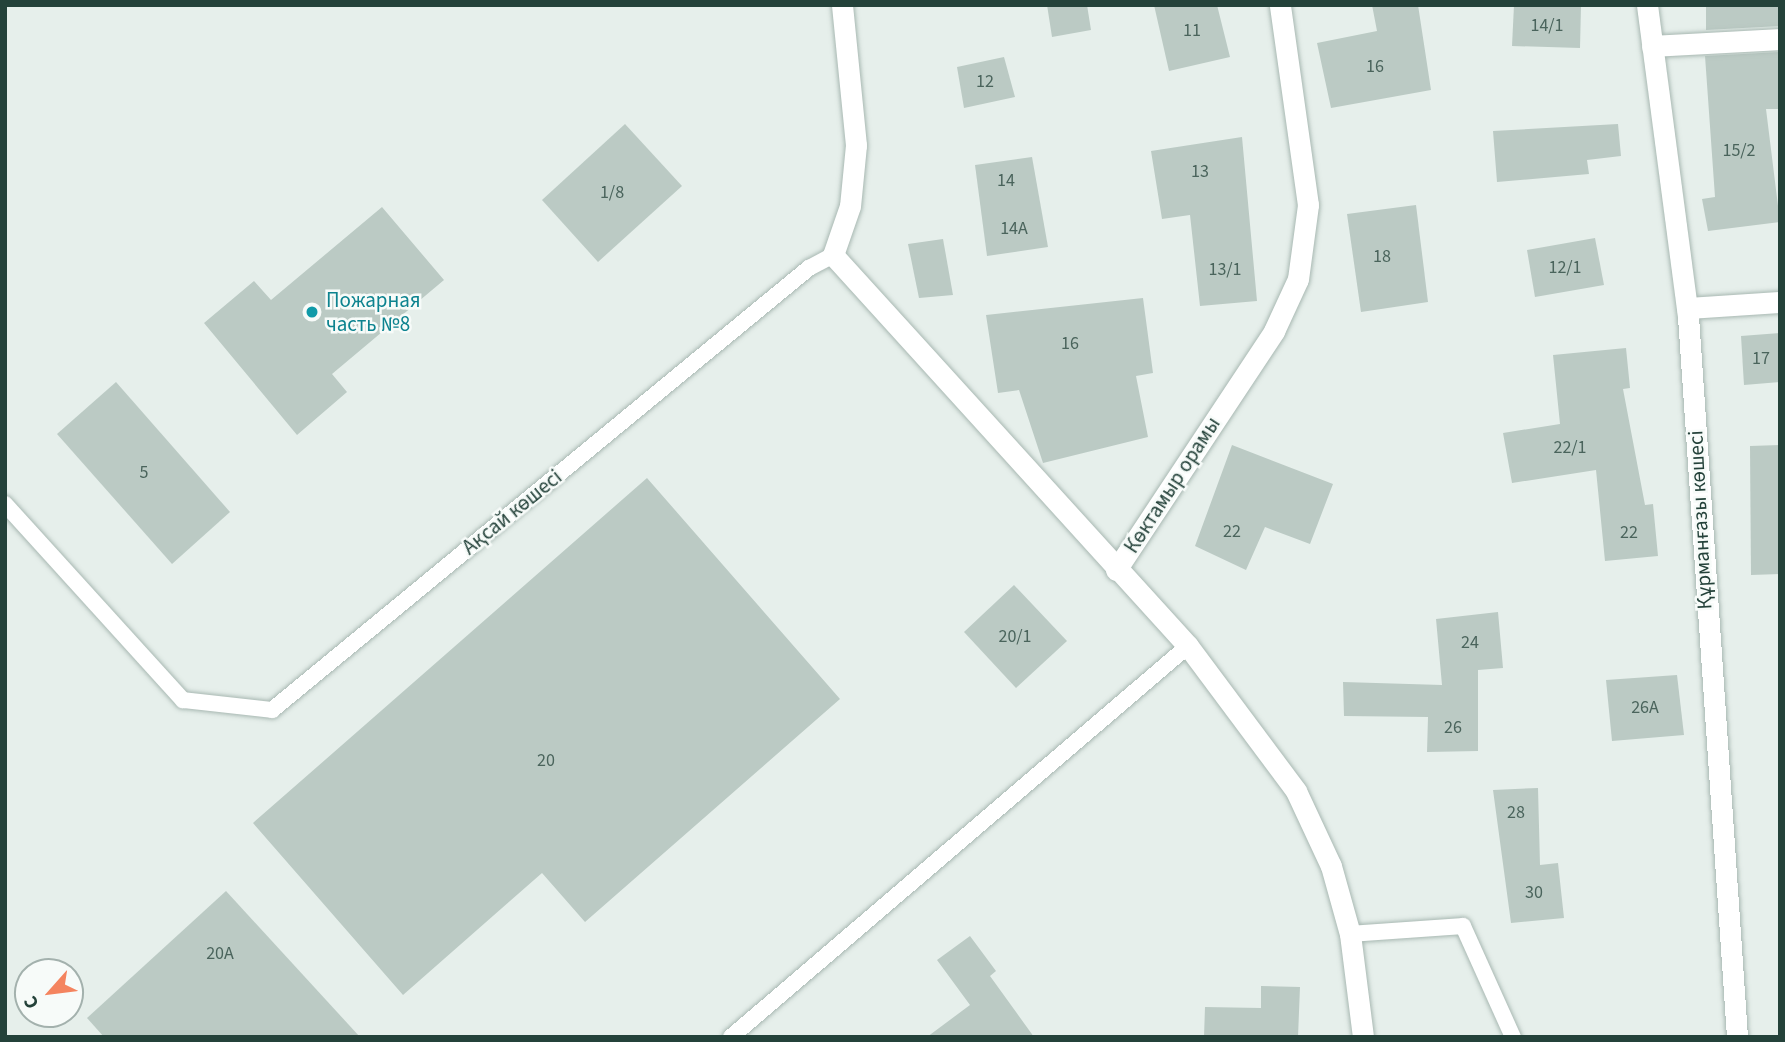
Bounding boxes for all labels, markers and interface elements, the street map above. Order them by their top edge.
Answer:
house number: 14/1 [1530,15,1564,37]
house number: 11 [1183,20,1201,42]
house number: 16 [1366,56,1384,78]
house number: 12 [976,71,994,93]
house number: 15/2 [1722,140,1756,162]
house number: 13 [1191,161,1209,183]
house number: 14 [997,170,1015,192]
house number: 1/8 [600,182,624,204]
house number: 14А [1000,218,1028,240]
house number: 18 [1373,246,1391,268]
house number: 12/1 [1548,257,1582,279]
house number: 13/1 [1208,259,1242,281]
place label: Пожарная часть №8 [326,287,421,337]
marker: Пожарная часть №8 [304,304,320,320]
house number: 16 [1061,333,1079,355]
house number: 17 [1752,348,1770,370]
street label: Көктамыр орамы [1119,412,1225,558]
street label: Құрманғазы көшесі [1683,430,1717,610]
house number: 22/1 [1553,437,1587,459]
house number: 5 [140,462,148,484]
street label: Ақсай көшесі [457,464,567,560]
house number: 22 [1223,521,1241,543]
house number: 22 [1620,522,1638,544]
house number: 20/1 [998,626,1032,648]
house number: 24 [1461,632,1479,654]
house number: 26А [1631,697,1659,719]
house number: 26 [1444,717,1462,739]
house number: 20 [537,750,555,772]
house number: 28 [1507,802,1525,824]
house number: 30 [1525,882,1543,904]
house number: 20А [206,943,234,965]
north arrow [14,958,84,1028]
text: С [17,991,46,1013]

